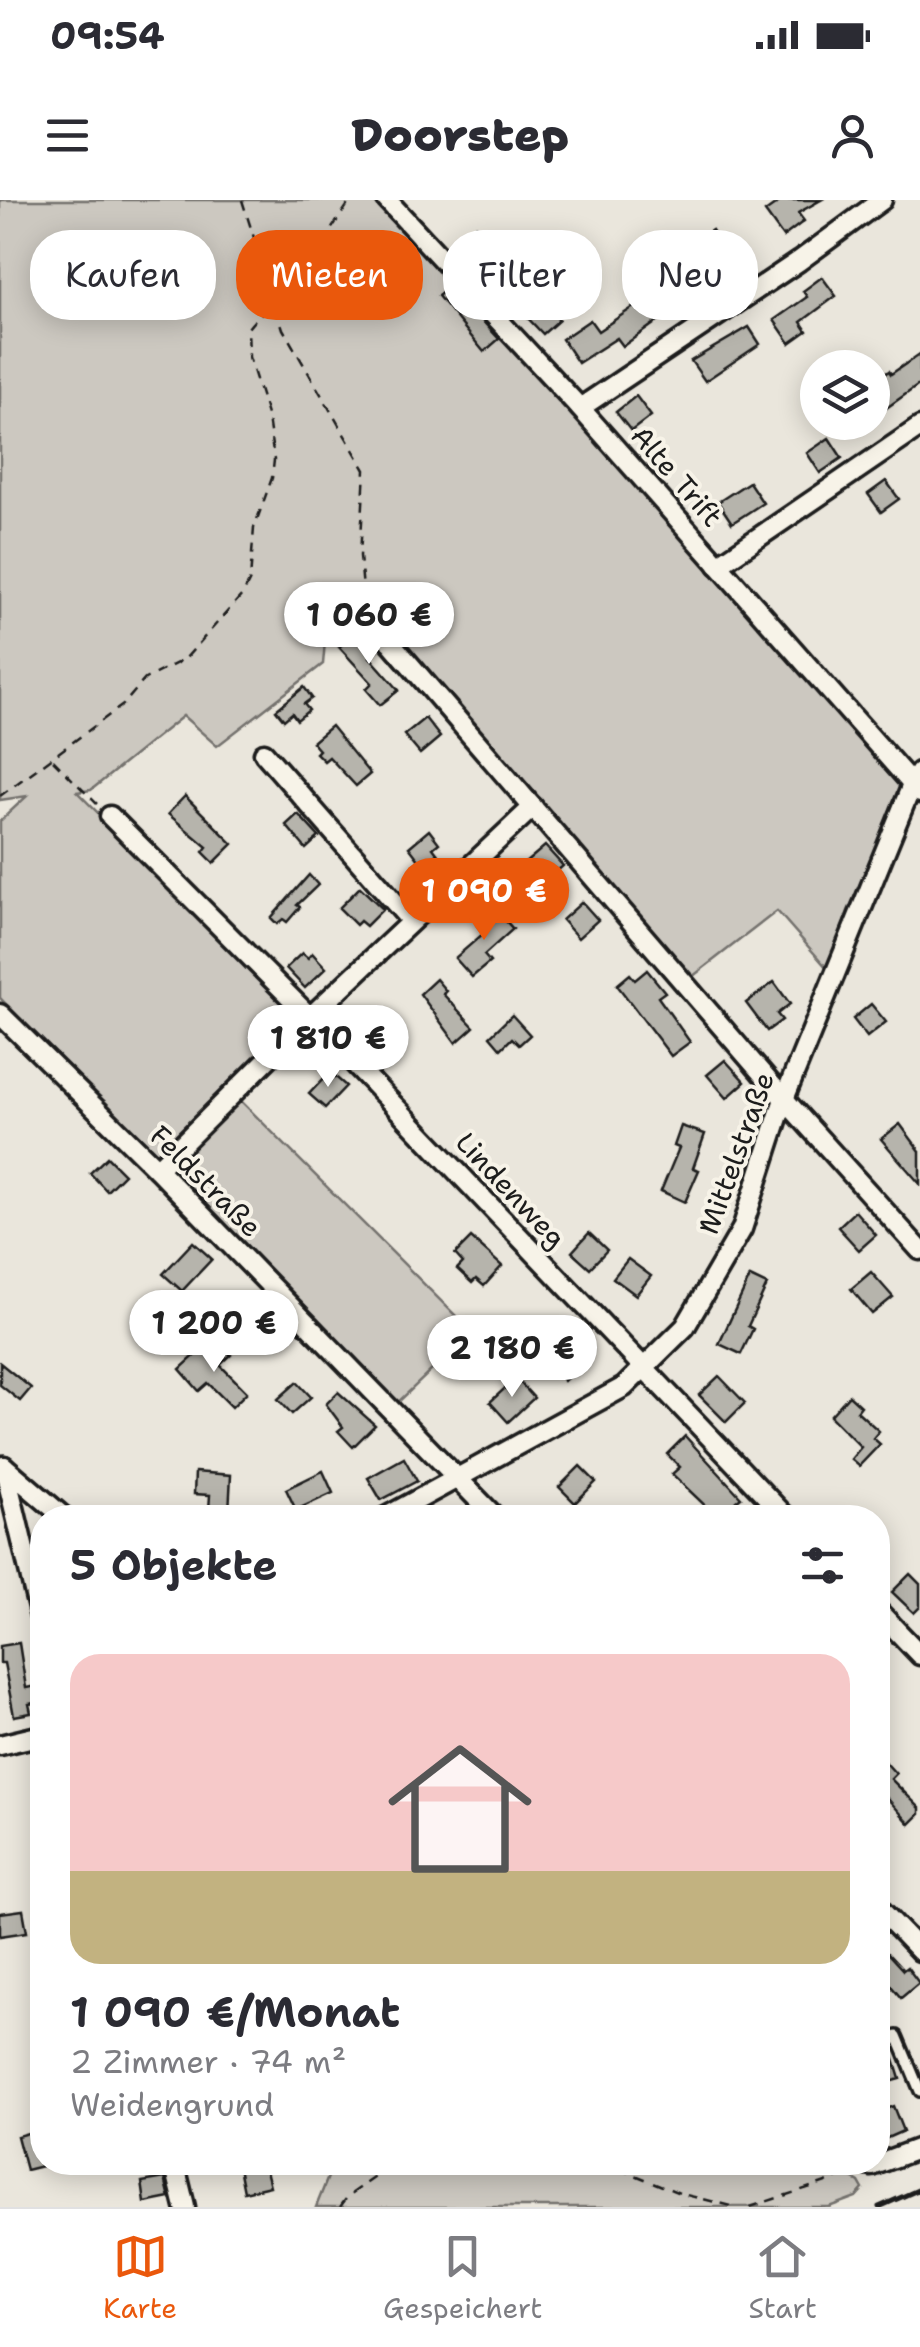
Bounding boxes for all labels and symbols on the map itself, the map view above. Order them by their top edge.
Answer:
street label: Alte Trift [623,417,731,535]
pin: 1 060 € [277,582,461,667]
pin: 1 090 € [392,858,576,943]
pin: 1 810 € [236,1005,420,1090]
street label: Mittelstraße [689,1067,783,1239]
street label: Feldstraße [142,1117,270,1245]
street label: Lindenweg [447,1124,575,1256]
pin: 1 200 € [122,1290,306,1375]
pin: 2 180 € [420,1315,604,1400]

